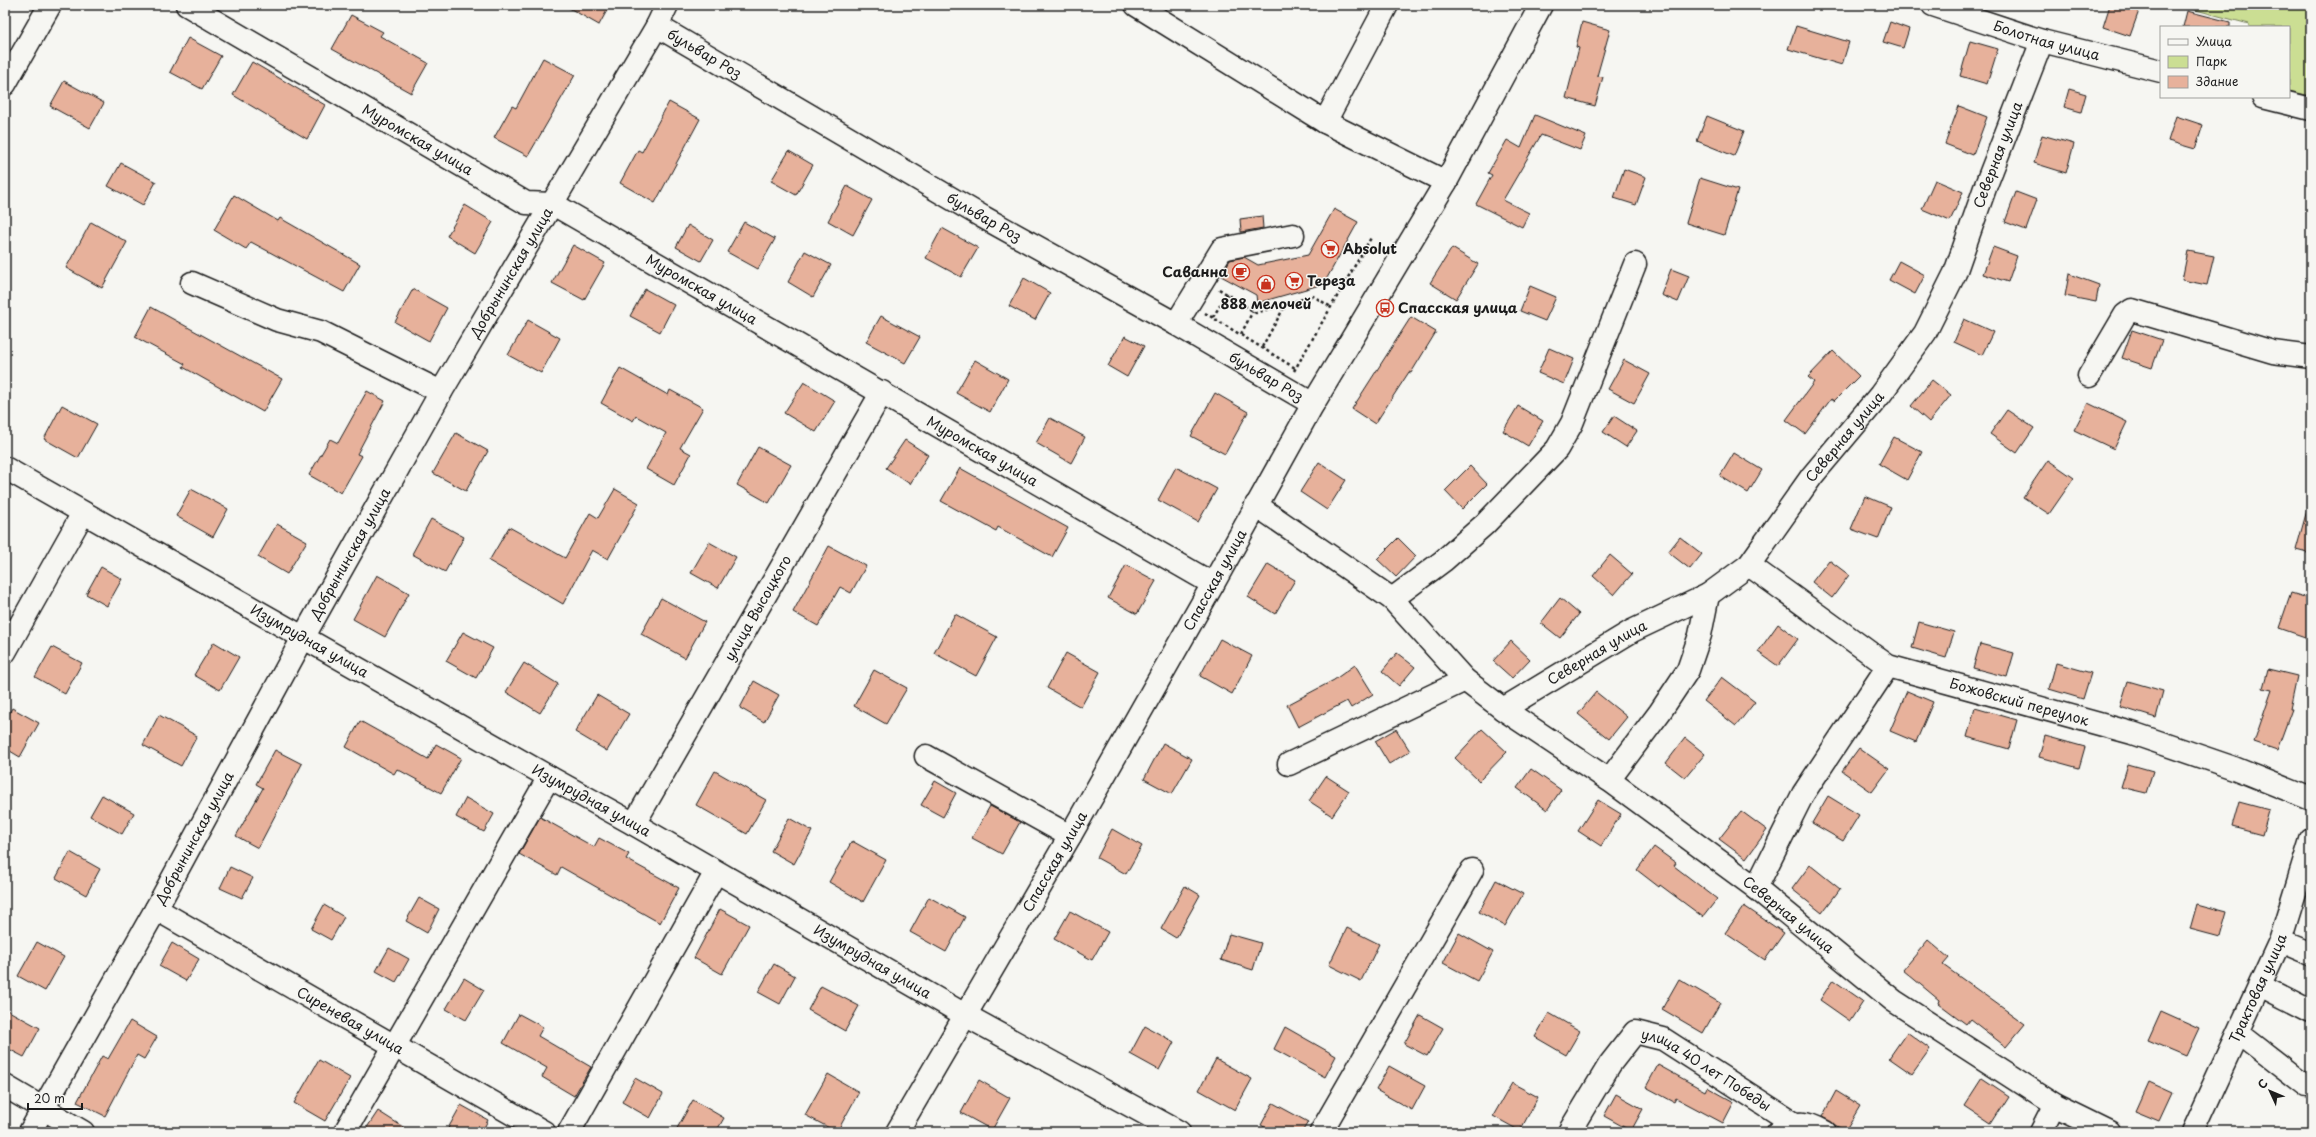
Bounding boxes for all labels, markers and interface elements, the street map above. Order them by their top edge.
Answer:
street label: Болотная улица [1991,15,2102,65]
street label: бульвар Роз [663,23,746,83]
legend [2160,26,2290,98]
text: Улица [2196,32,2232,50]
text: Парк [2196,52,2228,70]
text: Здание [2196,72,2238,90]
street label: Северная улица [1968,98,2028,211]
street label: Муромская улица [358,99,477,180]
street label: бульвар Роз [943,187,1026,247]
street label: Добрынинская улица [464,203,558,342]
place label: Absolut [1343,238,1397,259]
supermarket icon: Absolut [1320,239,1340,259]
street label: Муромская улица [642,249,762,330]
place label: Саванна [1162,261,1229,282]
cafe icon: Саванна [1231,262,1251,282]
place label: Тереза [1307,270,1356,291]
supermarket icon: Тереза [1284,271,1304,291]
shop icon: 888 мелочей [1256,274,1276,294]
place label: 888 мелочей [1221,293,1312,314]
place label: Спасская улица [1398,297,1518,318]
bus stop icon: Спасская улица [1375,298,1395,318]
street label: бульвар Роз [1225,346,1308,406]
street label: Северная улица [1800,386,1889,486]
street label: Муромская улица [923,410,1042,491]
street label: Добрынинская улица [304,484,395,624]
street label: Спасская улица [1178,525,1252,634]
street label: улица Высоцкого [719,551,796,665]
street label: Изумрудная улица [247,599,373,682]
street label: Северная улица [1543,614,1650,690]
street label: Божовский переулок [1947,672,2092,731]
street label: Изумрудная улица [528,759,655,842]
street label: Добрынинская улица [149,767,239,909]
street label: Спасская улица [1017,807,1092,916]
street label: Северная улица [1739,871,1839,958]
street label: Изумрудная улица [810,919,936,1003]
street label: Трактовая улица [2223,931,2292,1046]
street label: Сиреневая улица [293,981,408,1059]
street label: улица 40 лет Победы [1639,1023,1775,1116]
north arrow [2250,1071,2290,1111]
text: С [2253,1075,2271,1093]
scale bar [28,1085,82,1111]
text: 20 m [34,1089,65,1107]

